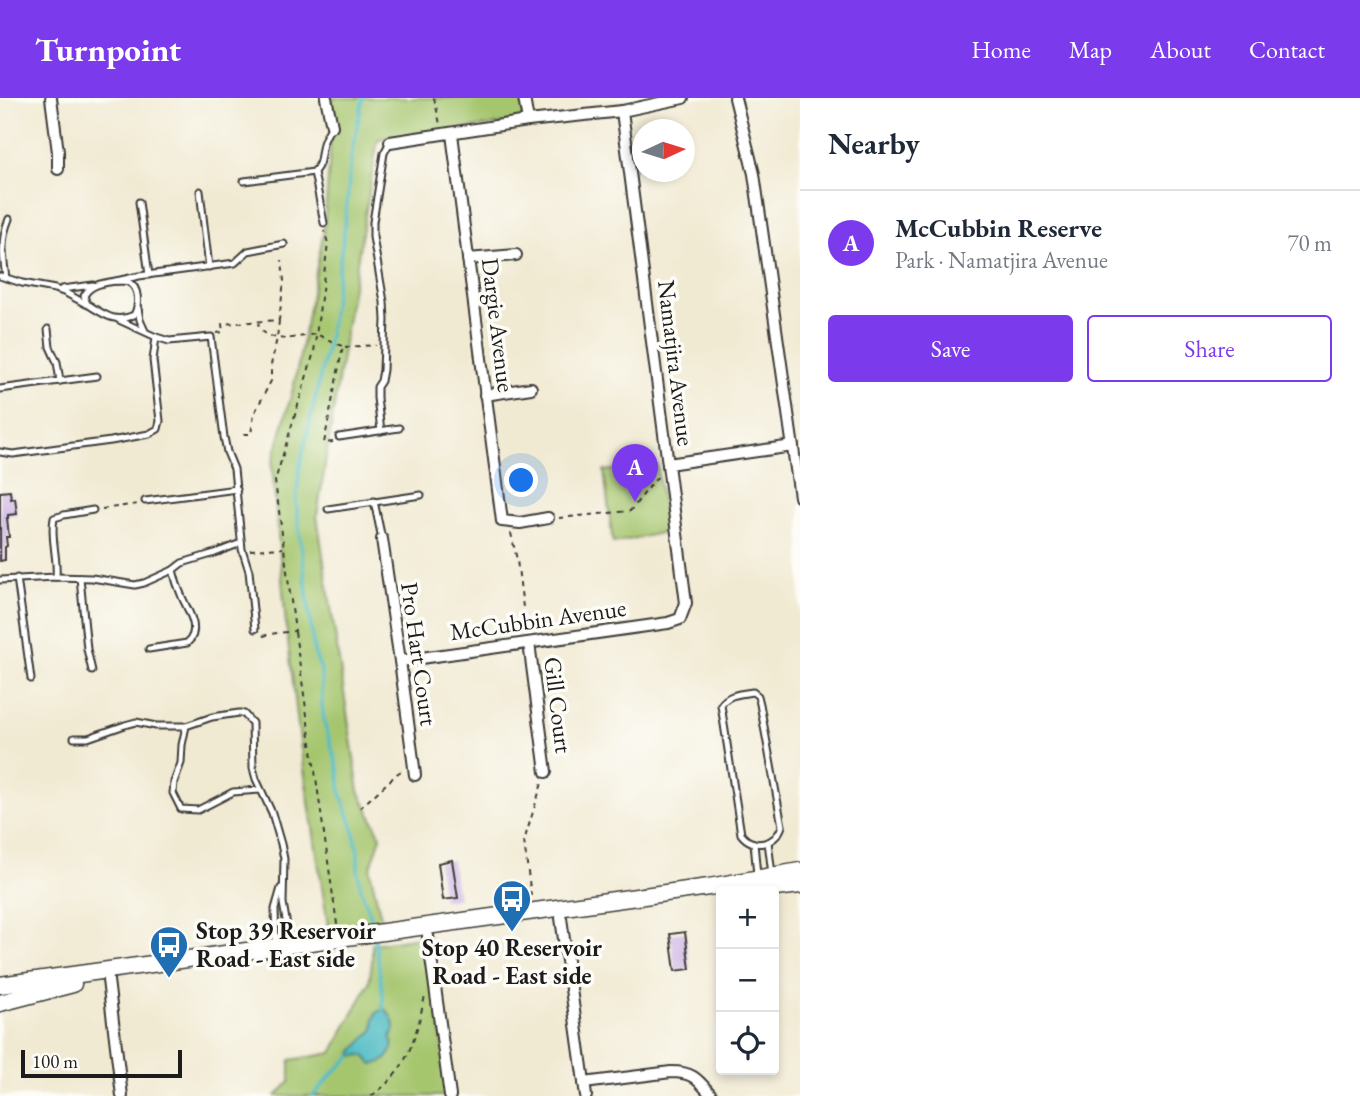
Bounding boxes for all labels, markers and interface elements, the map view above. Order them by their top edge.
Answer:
text: Turnpoint [35,28,181,71]
text: Home [971,34,1031,65]
text: Map [1069,34,1112,65]
text: About [1150,34,1211,65]
text: Contact [1249,34,1325,65]
north arrow [632,119,695,182]
text: Nearby [828,124,920,163]
text: McCubbin Reserve [895,211,1102,245]
text: A [843,228,859,258]
text: 70 m [1287,228,1332,258]
text: Park · Namatjira Avenue [895,245,1108,275]
street label: Dargie Avenue [475,256,522,394]
street label: Namatjira Avenue [651,278,702,448]
button: Save [828,315,1073,382]
button: Share [1087,315,1332,382]
pin: A [612,444,658,502]
your location [504,463,538,497]
street label: Pro Hart Court [394,580,445,728]
street label: McCubbin Avenue [448,592,628,647]
street label: Gill Court [537,655,580,755]
bus stop icon: Stop 40 Reservoir Road - East side [491,878,533,933]
map controls [716,886,779,1075]
button: + [716,886,779,949]
place label: Stop 39 Reservoir Road - East side [196,915,376,974]
bus stop icon: Stop 39 Reservoir Road - East side [148,924,190,979]
place label: Stop 40 Reservoir Road - East side [422,932,602,991]
button: − [716,949,779,1012]
button: locate [716,1012,779,1075]
scale bar [21,1047,182,1079]
text: 100 m [32,1049,78,1074]

